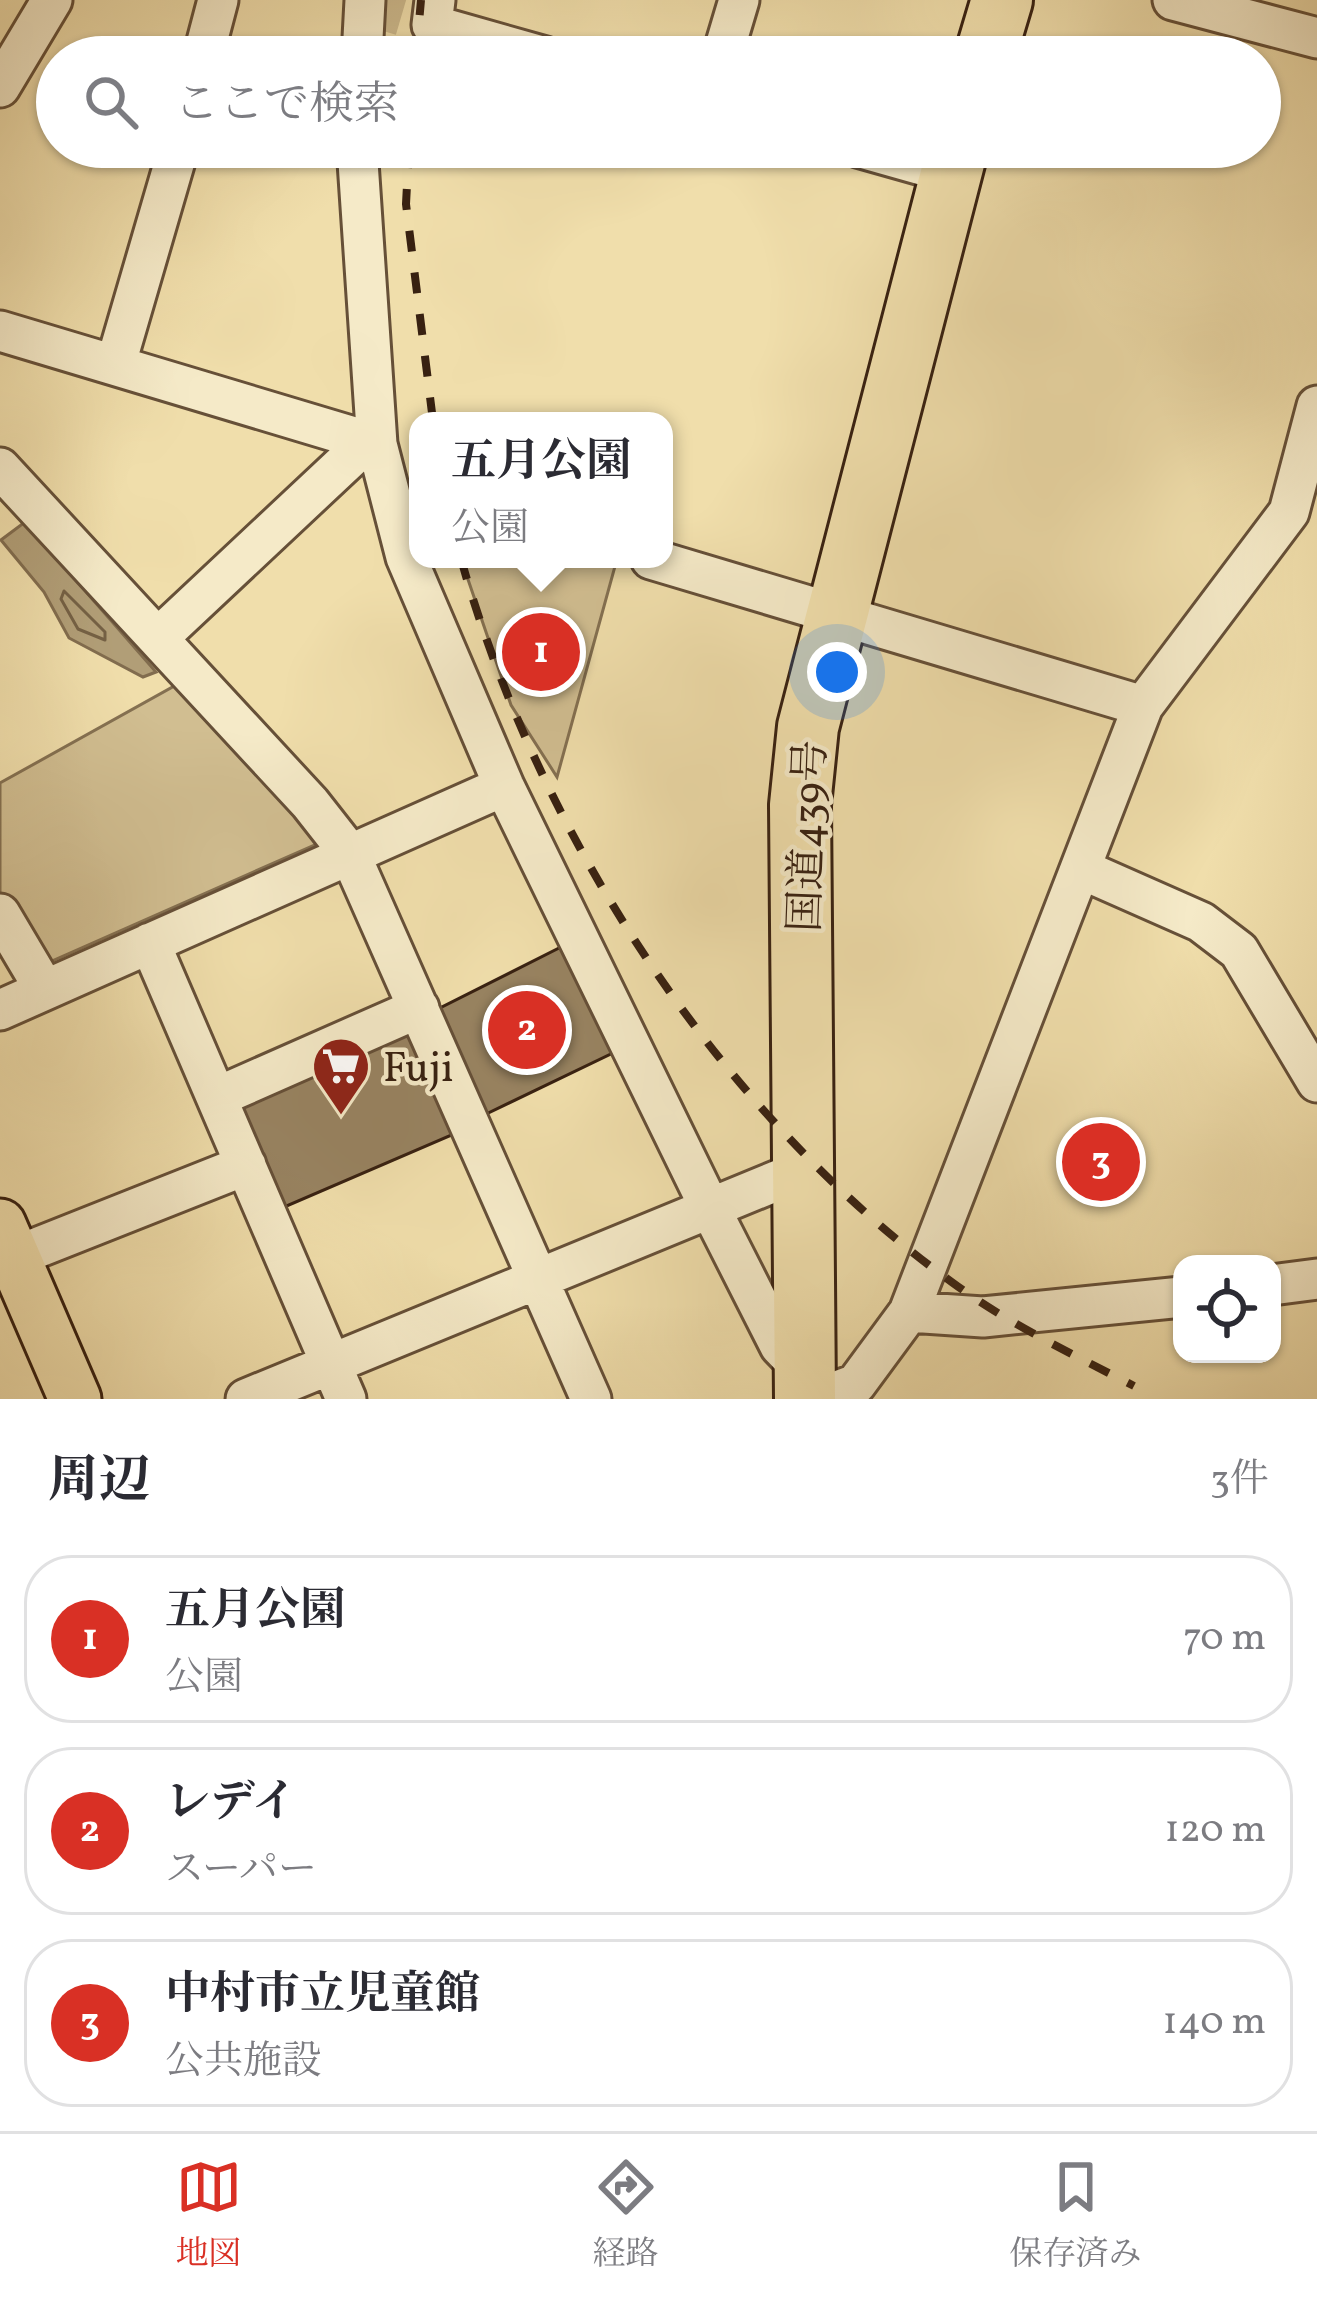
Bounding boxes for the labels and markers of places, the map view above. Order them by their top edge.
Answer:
pin: 1 [502,607,580,697]
pin: 2 [488,985,566,1075]
supermarket icon: Fuji [310,1035,372,1117]
place label: Fuji [383,1041,454,1100]
pin: 3 [1062,1117,1140,1207]

